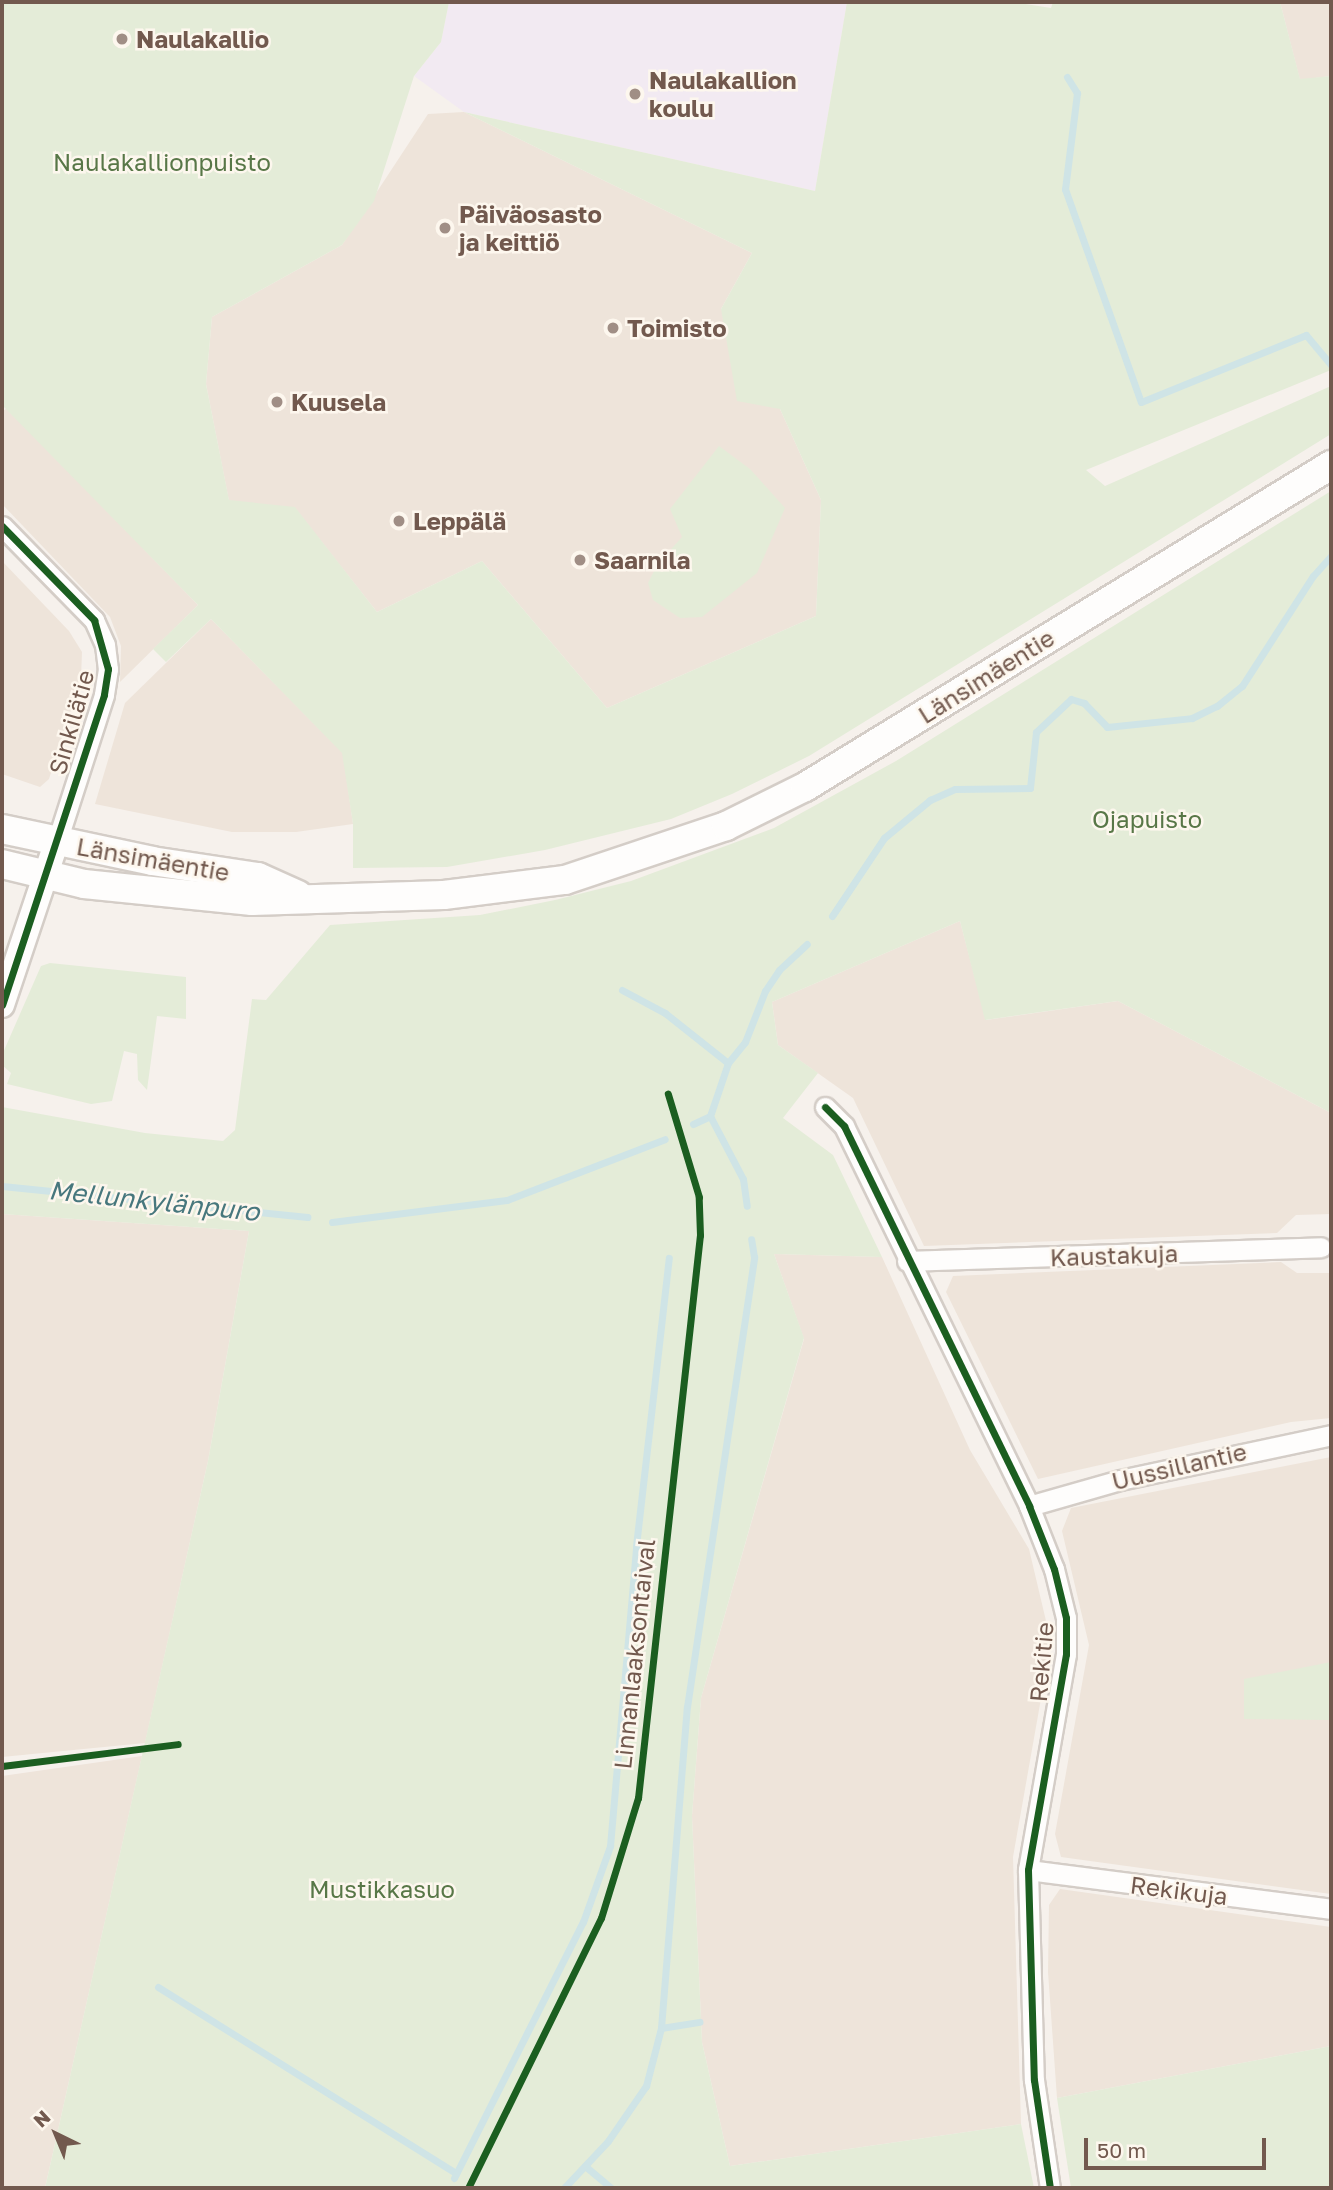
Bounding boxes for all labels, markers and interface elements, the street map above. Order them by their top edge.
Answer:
place label: Naulakallio [136,25,269,53]
marker: Naulakallio [114,31,130,47]
place label: Naulakallion koulu [649,66,797,122]
marker: Naulakallion koulu [627,86,643,102]
park label: Naulakallionpuisto [53,148,271,176]
place label: Päiväosasto ja keittiö [459,200,602,256]
marker: Päiväosasto ja keittiö [437,220,453,236]
place label: Toimisto [627,314,727,342]
marker: Toimisto [605,320,621,336]
place label: Kuusela [291,388,386,416]
marker: Kuusela [269,394,285,410]
place label: Leppälä [413,507,506,535]
marker: Leppälä [391,513,407,529]
place label: Saarnila [594,546,690,574]
marker: Saarnila [572,552,588,568]
street label: Länsimäentie [913,623,1059,729]
street label: Sinkilätie [42,666,100,778]
park label: Ojapuisto [1092,805,1202,833]
street label: Länsimäentie [74,831,232,887]
water label: Mellunkylänpuro [47,1174,261,1228]
street label: Kaustakuja [1049,1238,1179,1272]
street label: Uussillantie [1109,1437,1249,1495]
street label: Linnanlaaksontaival [608,1537,660,1771]
street label: Rekitie [1023,1621,1059,1703]
street label: Rekikuja [1129,1870,1229,1910]
park label: Mustikkasuo [309,1875,455,1903]
north arrow [21,2099,91,2169]
text: N [28,2105,54,2132]
scale bar [1088,2124,1270,2168]
text: 50 m [1097,2137,1146,2163]

